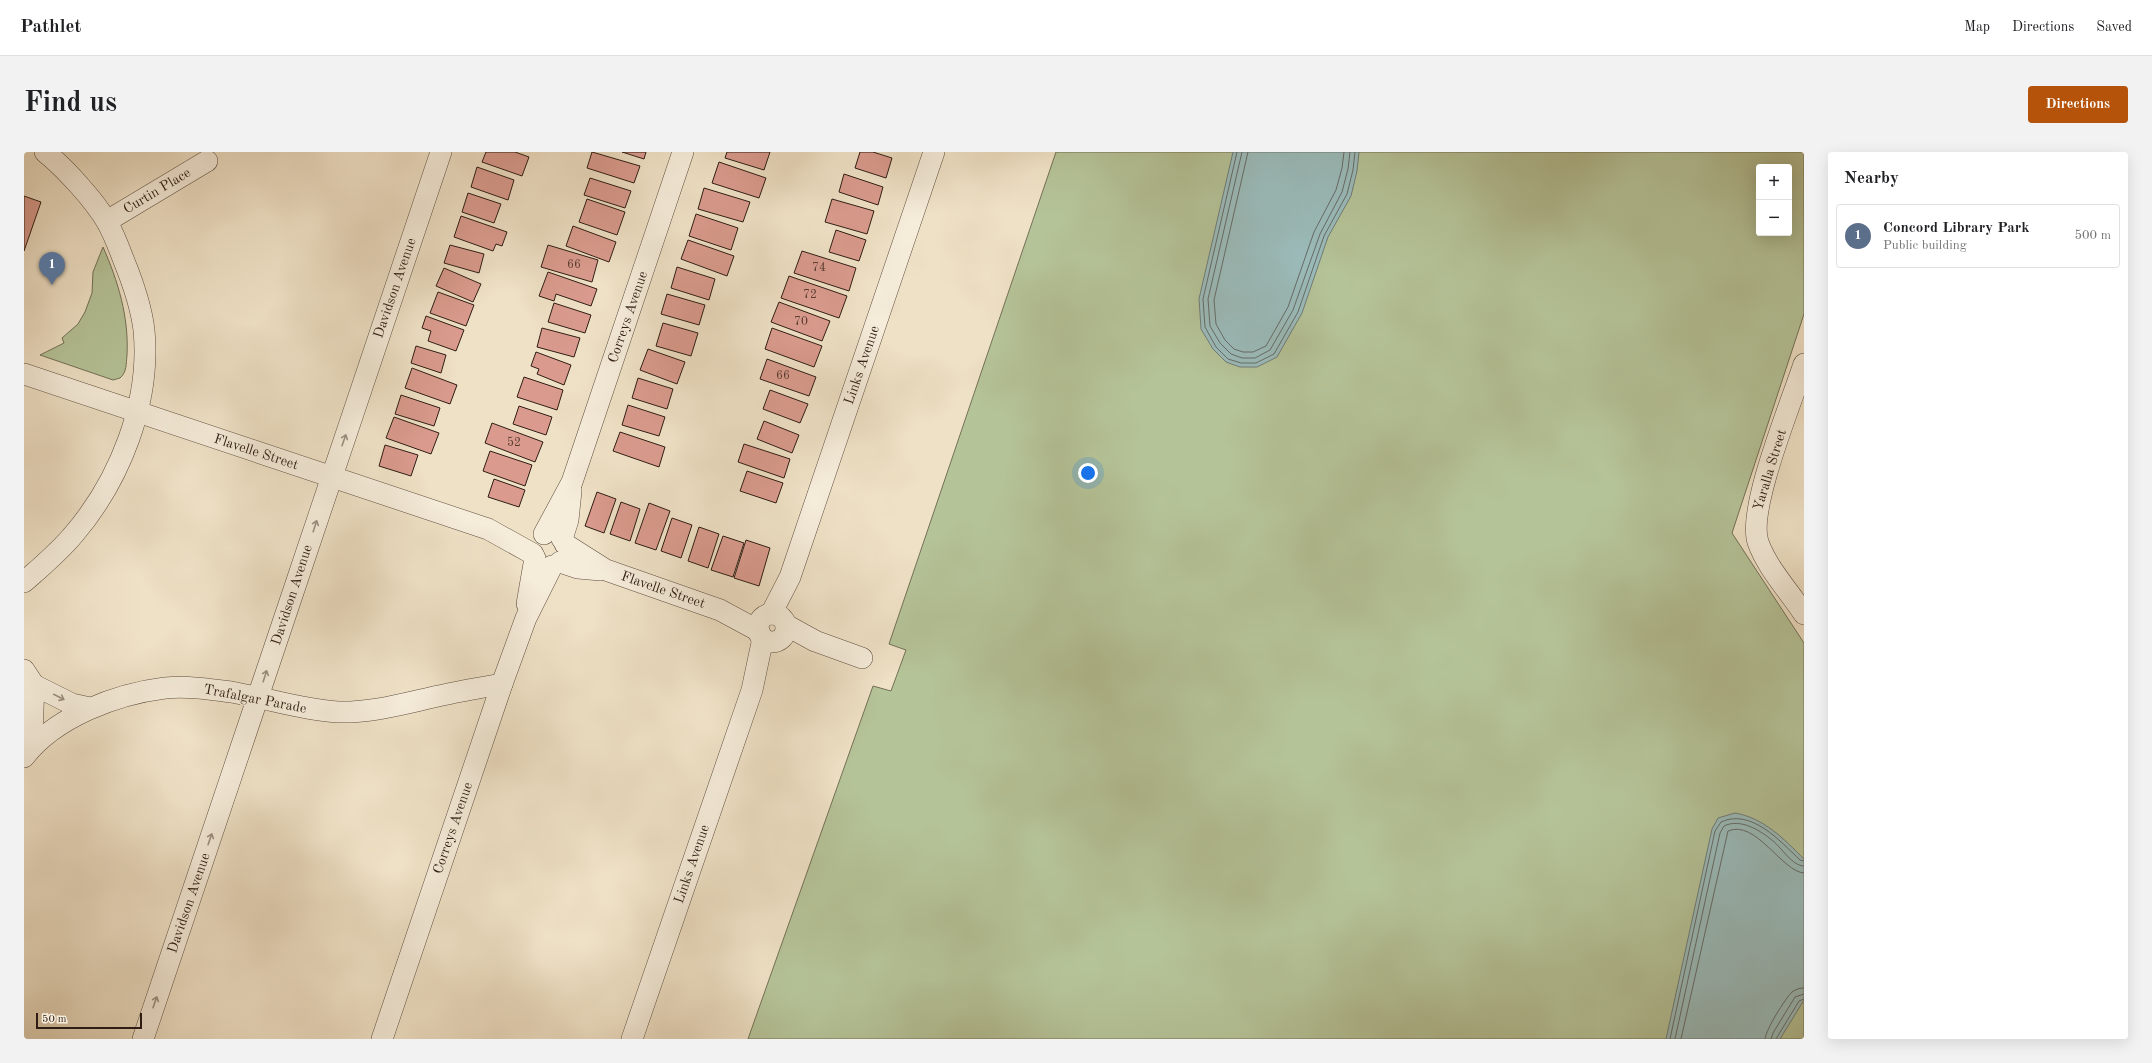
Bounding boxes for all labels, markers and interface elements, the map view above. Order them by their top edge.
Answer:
text: Pathlet [20,18,81,37]
text: Map [1964,20,1990,34]
text: Directions [2012,20,2074,34]
text: Saved [2096,20,2132,34]
button: Directions [2028,86,2128,123]
text: Find us [24,90,117,118]
map controls [1756,164,1792,236]
button: + [1756,164,1792,200]
street label: Curtin Place [121,166,193,216]
text: Nearby [1844,170,1899,187]
button: − [1756,200,1792,236]
text: Concord Library Park [1883,221,2030,236]
text: 1 [1854,229,1862,242]
text: 500 m [2074,229,2111,242]
street label: Davidson Avenue [371,236,419,340]
text: Public building [1883,239,1967,252]
pin: 1 [39,252,65,285]
house number: 66 [567,259,581,271]
house number: 74 [812,262,826,274]
street label: Correys Avenue [606,269,650,365]
house number: 72 [803,289,817,301]
house number: 70 [794,316,808,328]
street label: Links Avenue [842,324,882,406]
house number: 66 [776,370,790,382]
street label: Yaralla Street [1751,428,1789,512]
street label: Flavelle Street [212,432,300,472]
one-way arrow [340,434,348,446]
house number: 52 [507,436,521,449]
your location [1078,463,1098,483]
one-way arrow [312,520,319,533]
street label: Davidson Avenue [269,543,315,647]
street label: Flavelle Street [619,569,707,611]
one-way arrow [262,670,269,683]
street label: Trafalgar Parade [202,682,308,716]
one-way arrow [53,694,65,701]
street label: Correys Avenue [431,780,475,876]
street label: Links Avenue [672,823,712,905]
one-way arrow [207,833,214,846]
street label: Davidson Avenue [165,851,213,955]
one-way arrow [152,996,160,1008]
scale bar [36,1011,142,1030]
text: 50 m [42,1014,67,1025]

